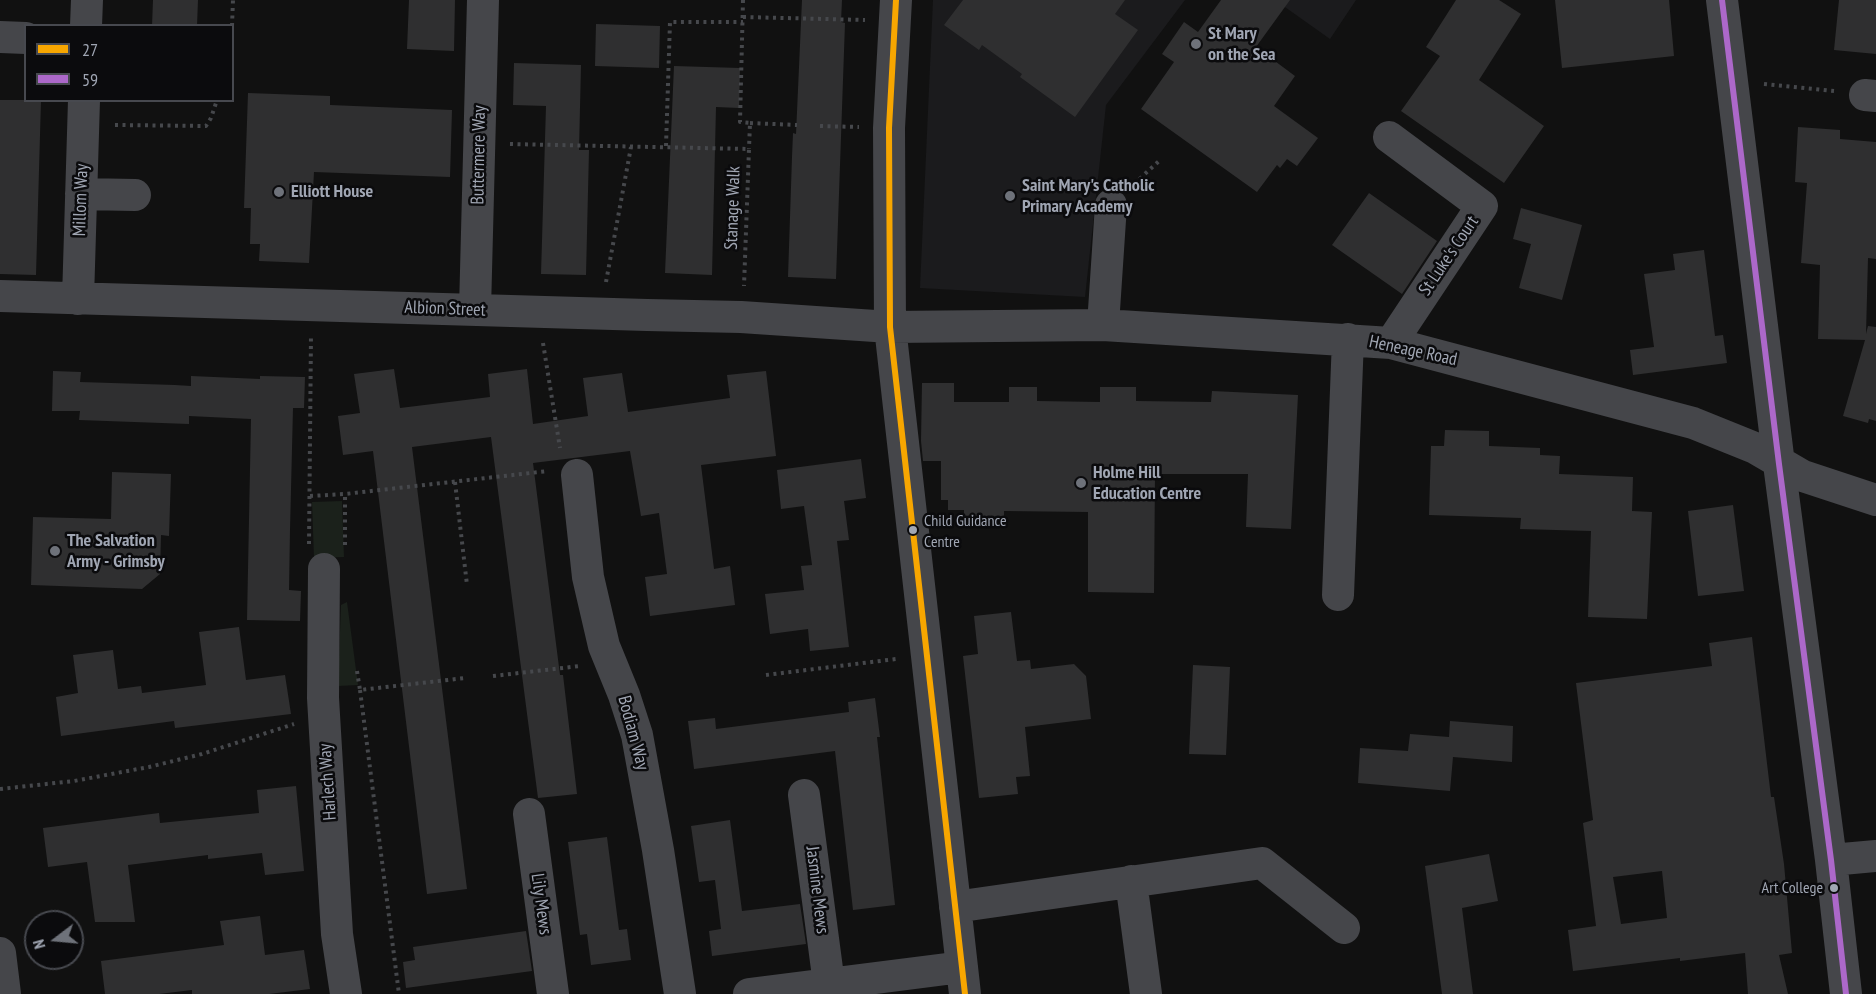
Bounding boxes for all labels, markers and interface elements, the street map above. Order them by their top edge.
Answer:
place label: St Mary on the Sea [1208,23,1276,66]
legend [24,24,234,102]
marker: St Mary on the Sea [1189,37,1203,51]
text: 27 [82,38,98,61]
text: 59 [82,68,98,91]
street label: Buttermere Way [467,105,491,205]
street label: Millom Way [69,163,93,237]
street label: Stanage Walk [721,166,745,250]
place label: Saint Mary's Catholic Primary Academy [1022,175,1155,218]
place label: Elliott House [291,181,373,203]
marker: Elliott House [272,185,286,199]
marker: Saint Mary's Catholic Primary Academy [1003,189,1017,203]
street label: St Luke's Court [1415,212,1483,300]
street label: Albion Street [404,297,486,321]
street label: Heneage Road [1367,331,1459,371]
place label: Holme Hill Education Centre [1093,462,1201,504]
marker: Holme Hill Education Centre [1074,476,1088,490]
place label: Child Guidance Centre [924,511,1007,549]
marker: Child Guidance Centre [907,524,919,536]
place label: The Salvation Army - Grimsby [67,530,165,572]
marker: The Salvation Army - Grimsby [48,544,62,558]
street label: Bodiam Way [613,693,653,773]
street label: Harlech Way [315,743,341,821]
street label: Jasmine Mews [801,845,833,935]
street label: Lily Mews [526,872,556,936]
place label: Art College [1762,878,1823,898]
marker: Art College [1828,882,1840,894]
north arrow [24,910,84,970]
text: N [28,938,49,951]

